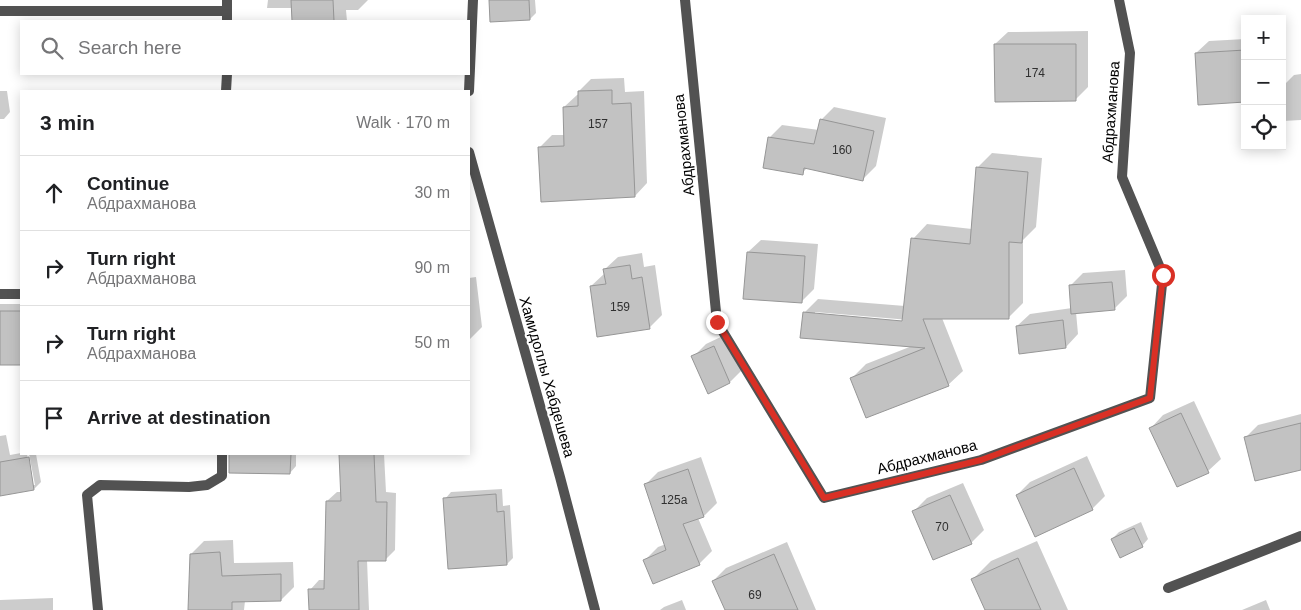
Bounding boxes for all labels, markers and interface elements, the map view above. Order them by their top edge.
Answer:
map controls [1241,15,1286,150]
button: + [1241,15,1286,60]
search box [20,20,470,75]
icon: search [38,34,66,62]
text: Search here [78,37,182,58]
street label: Абдрахманова [1098,60,1123,164]
button: − [1241,60,1286,105]
house number: 174 [1025,66,1045,80]
street label: Абдрахманова [670,93,697,197]
button: locate [1241,105,1286,150]
text: 3 min [40,111,95,134]
text: Walk · 170 m [356,114,450,131]
house number: 157 [588,117,608,131]
house number: 160 [832,143,852,157]
text: Continue [87,173,169,194]
icon: ahead [40,179,68,207]
text: 30 m [414,184,450,201]
text: Абдрахманова [87,195,196,212]
text: Turn right [87,248,175,269]
icon: right [40,254,68,282]
text: 90 m [414,259,450,276]
route start [1152,264,1175,287]
text: Абдрахманова [87,270,196,287]
street label: Хамидоллы Хабдешева [516,295,579,460]
house number: 159 [610,300,630,314]
route end [706,311,729,334]
text: Turn right [87,323,175,344]
icon: right [40,329,68,357]
text: 50 m [414,334,450,351]
text: Абдрахманова [87,345,196,362]
icon: arrive [40,404,68,432]
text: Arrive at destination [87,407,271,428]
street label: Абдрахманова [875,436,979,477]
house number: 125а [661,493,688,507]
house number: 70 [935,520,949,534]
house number: 69 [748,588,762,602]

